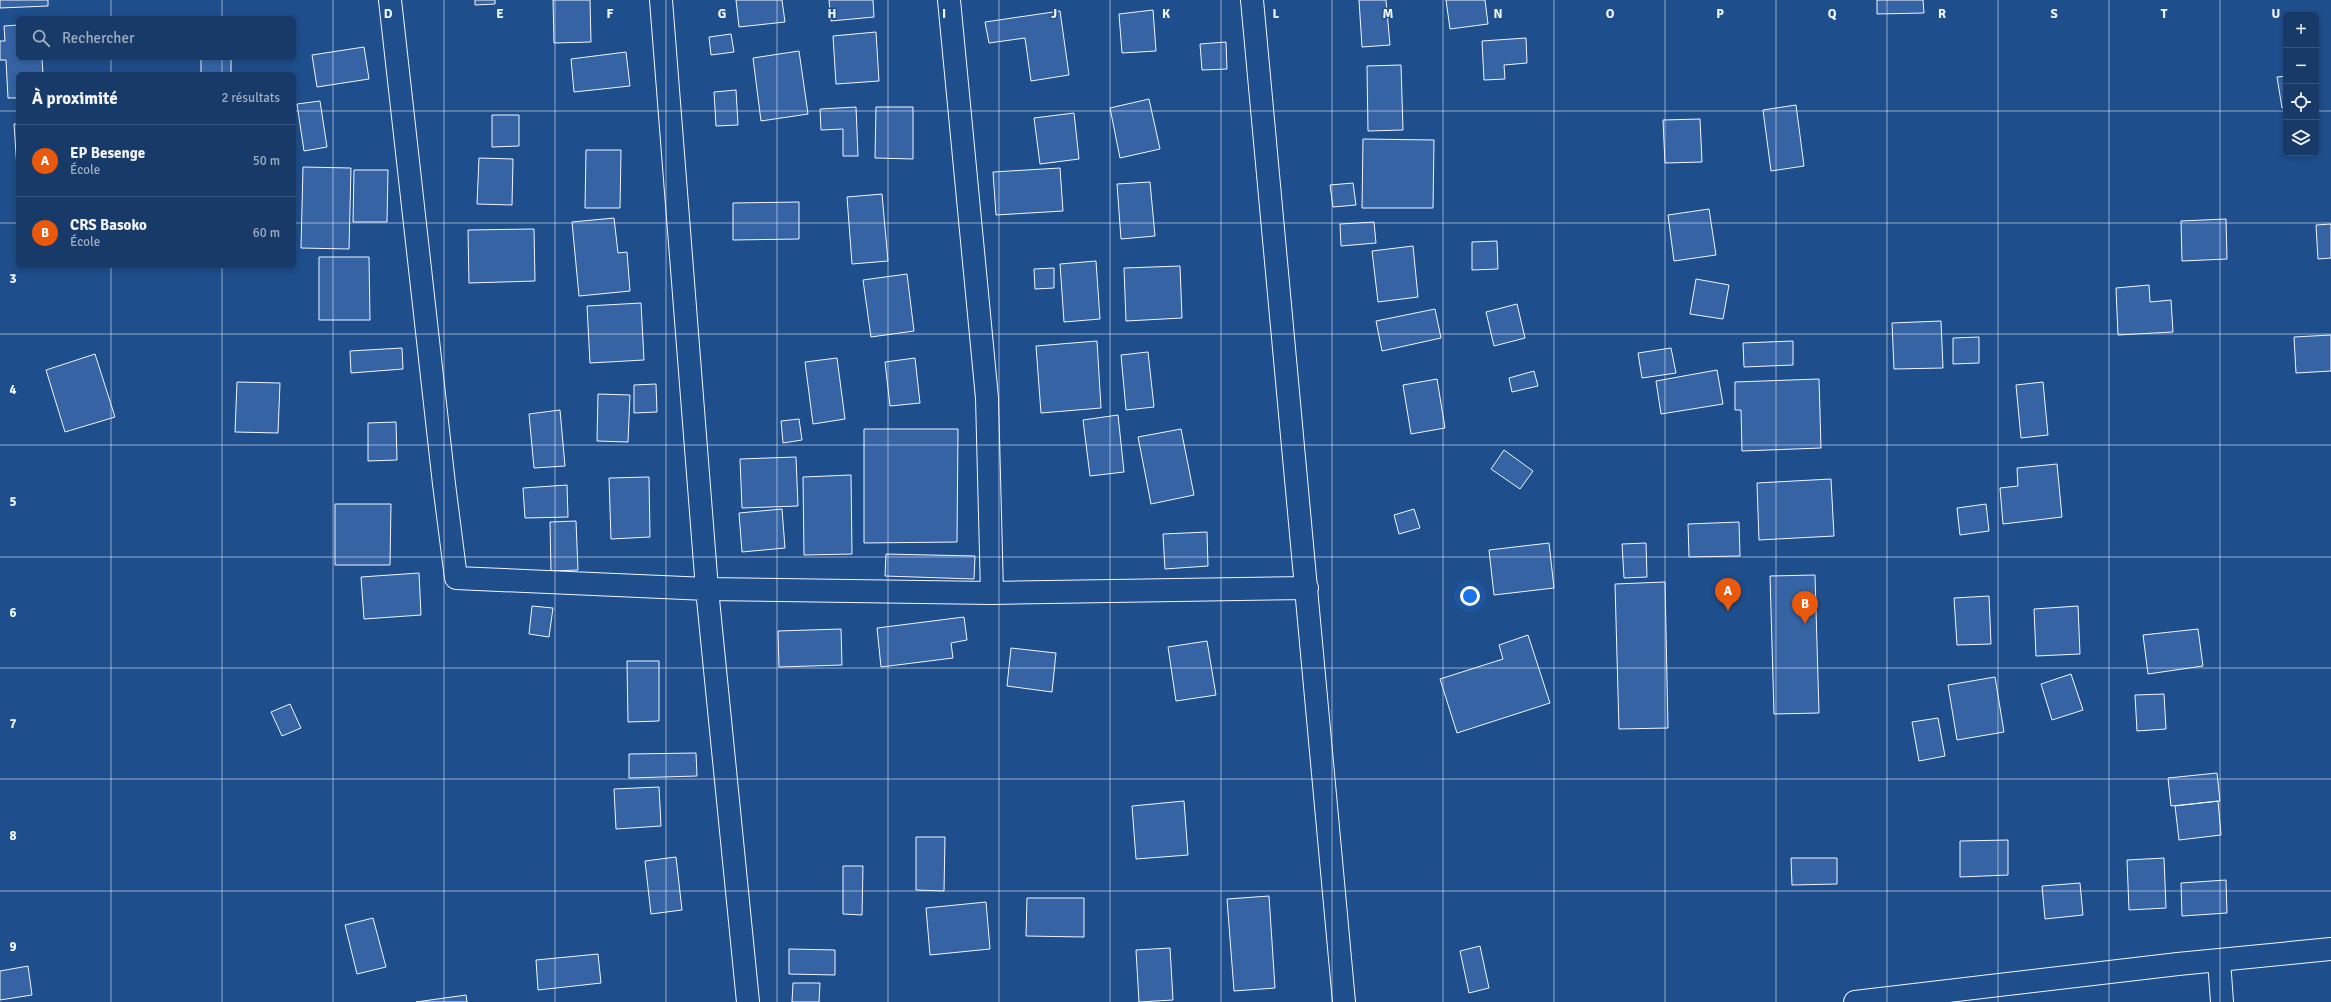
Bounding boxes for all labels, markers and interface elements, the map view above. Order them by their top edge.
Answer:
text: D [384,6,393,22]
text: E [496,6,504,22]
text: F [607,6,614,22]
text: G [718,6,726,22]
text: H [828,6,836,22]
text: I [942,6,946,22]
text: J [1051,6,1057,22]
text: K [1162,6,1170,22]
text: L [1273,6,1280,22]
text: M [1383,6,1394,22]
text: N [1493,6,1503,22]
text: O [1606,6,1615,22]
text: P [1716,6,1724,22]
text: Q [1828,6,1837,22]
text: R [1938,6,1946,22]
text: S [2050,6,2058,22]
text: T [2161,6,2168,22]
text: U [2272,6,2280,22]
map controls [2283,12,2319,156]
button: + [2283,12,2319,48]
search box [16,16,296,60]
icon: search [30,27,52,49]
text: Rechercher [62,29,135,47]
button: − [2283,48,2319,84]
button: locate [2283,84,2319,120]
text: À proximité [32,88,118,109]
text: 2 résultats [221,90,280,106]
button: layers [2283,120,2319,156]
text: EP Besenge [70,144,145,162]
text: A [41,153,49,169]
text: 50 m [253,153,280,169]
text: École [70,162,100,178]
text: CRS Basoko [70,216,147,234]
text: B [41,225,49,241]
text: 60 m [253,225,280,241]
text: École [70,234,100,250]
text: 3 [9,271,17,287]
text: 4 [9,382,17,398]
text: 5 [9,494,17,510]
pin: A [1715,578,1741,611]
your location [1460,586,1480,606]
pin: B [1792,591,1818,624]
text: 6 [9,605,17,621]
text: 7 [9,716,17,732]
text: 8 [9,828,17,844]
text: 9 [9,939,17,955]

